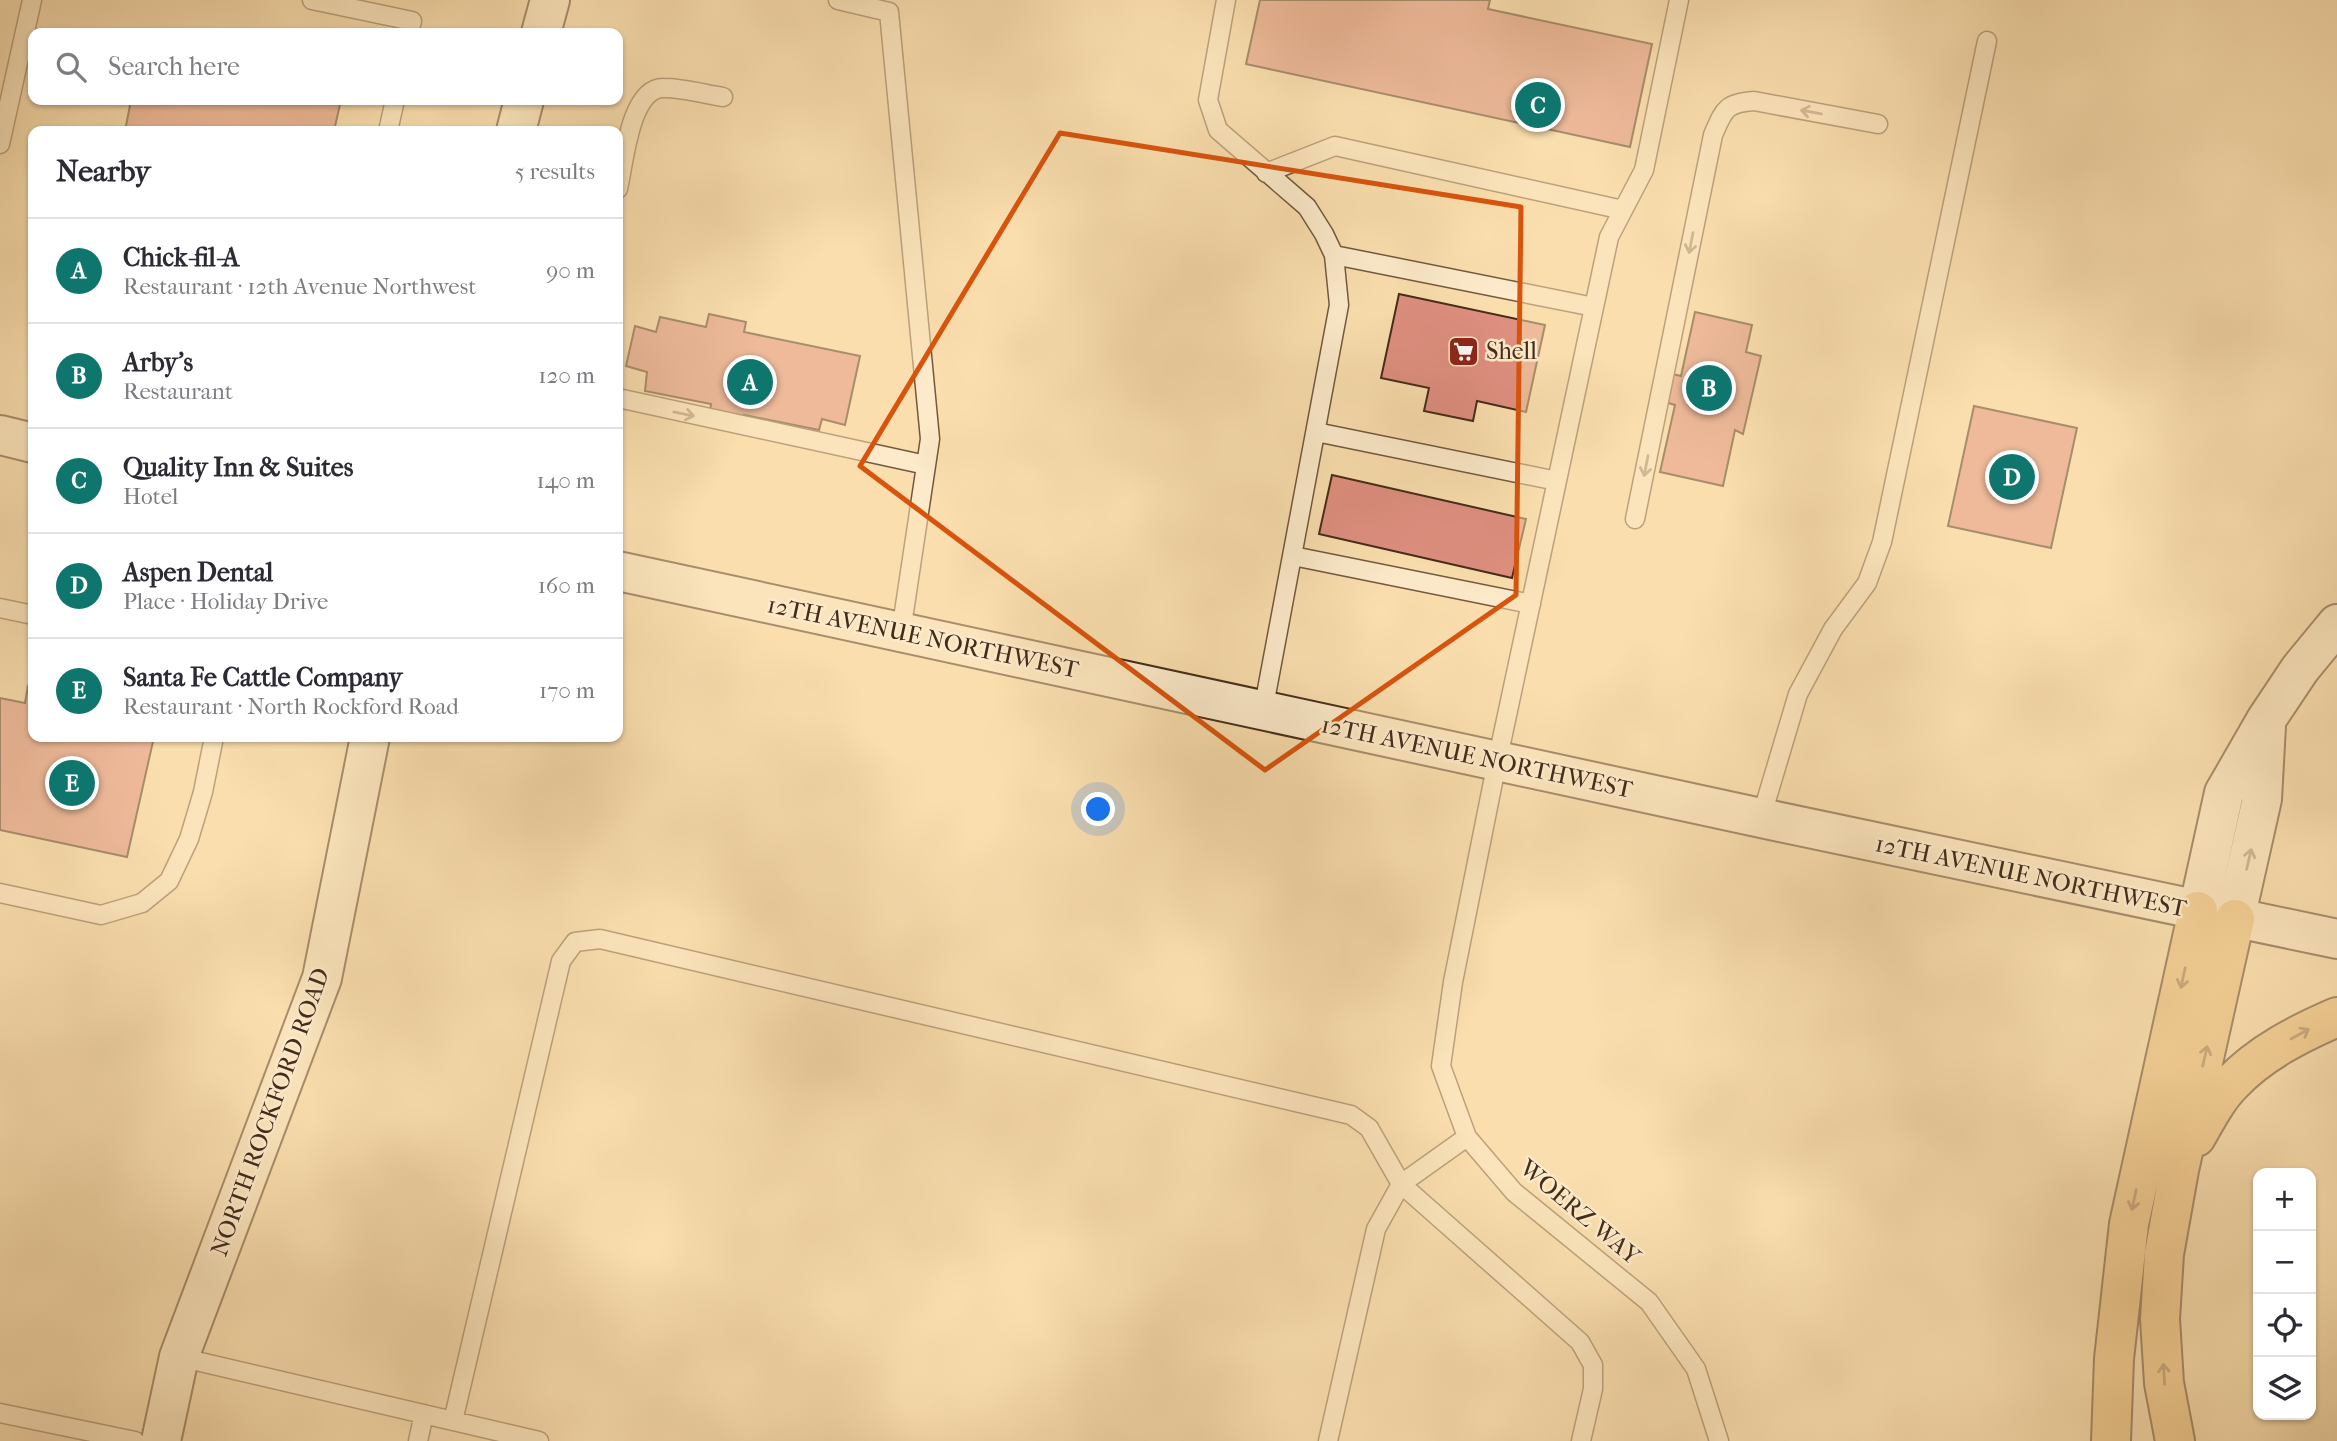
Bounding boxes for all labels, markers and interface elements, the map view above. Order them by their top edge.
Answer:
search box [28,28,623,105]
icon: search [52,48,90,86]
text: Search here [108,51,240,82]
pin: C [1515,79,1561,131]
one-way arrow [1800,105,1823,118]
text: Nearby [56,154,151,189]
text: 5 results [515,158,595,185]
one-way arrow [1684,231,1697,254]
text: Chick-fil-A [123,242,239,273]
text: A [72,257,86,284]
text: 90 m [546,257,595,284]
text: Restaurant · 12th Avenue Northwest [123,273,476,300]
supermarket icon: Shell [1446,334,1480,368]
place label: Shell [1486,337,1537,365]
text: Arby's [123,347,193,378]
pin: A [727,356,773,408]
text: B [72,362,86,389]
text: 120 m [538,362,595,389]
pin: B [1686,362,1732,414]
text: Restaurant [123,378,233,405]
one-way arrow [672,407,695,421]
pin: D [1989,451,2035,503]
text: Quality Inn & Suites [123,452,353,483]
one-way arrow [1639,454,1652,477]
text: C [71,467,87,494]
text: 140 m [536,467,595,494]
text: Hotel [123,483,178,510]
text: Aspen Dental [123,557,273,588]
text: D [70,572,88,599]
text: 160 m [538,572,595,599]
text: Place · Holiday Drive [123,588,328,615]
street label: 12TH AVENUE NORTHWEST [765,590,1082,684]
text: Santa Fe Cattle Company [123,662,402,693]
text: E [72,677,86,704]
text: 170 m [539,677,595,704]
text: Restaurant · North Rockford Road [123,693,459,720]
street label: 12TH AVENUE NORTHWEST [1319,710,1636,804]
pin: E [49,757,95,809]
your location [1081,792,1115,826]
street label: 12TH AVENUE NORTHWEST [1873,829,2190,923]
one-way arrow [2242,848,2256,871]
street label: NORTH ROCKFORD ROAD [205,964,335,1260]
one-way arrow [2176,966,2189,989]
one-way arrow [2289,1027,2310,1040]
one-way arrow [2199,1045,2212,1068]
street label: WOERZ WAY [1513,1153,1646,1271]
map controls [2253,1168,2316,1420]
button: + [2253,1168,2316,1231]
one-way arrow [2127,1188,2141,1211]
button: − [2253,1231,2316,1294]
button: locate [2253,1294,2316,1357]
button: layers [2253,1357,2316,1420]
one-way arrow [2157,1363,2170,1386]

